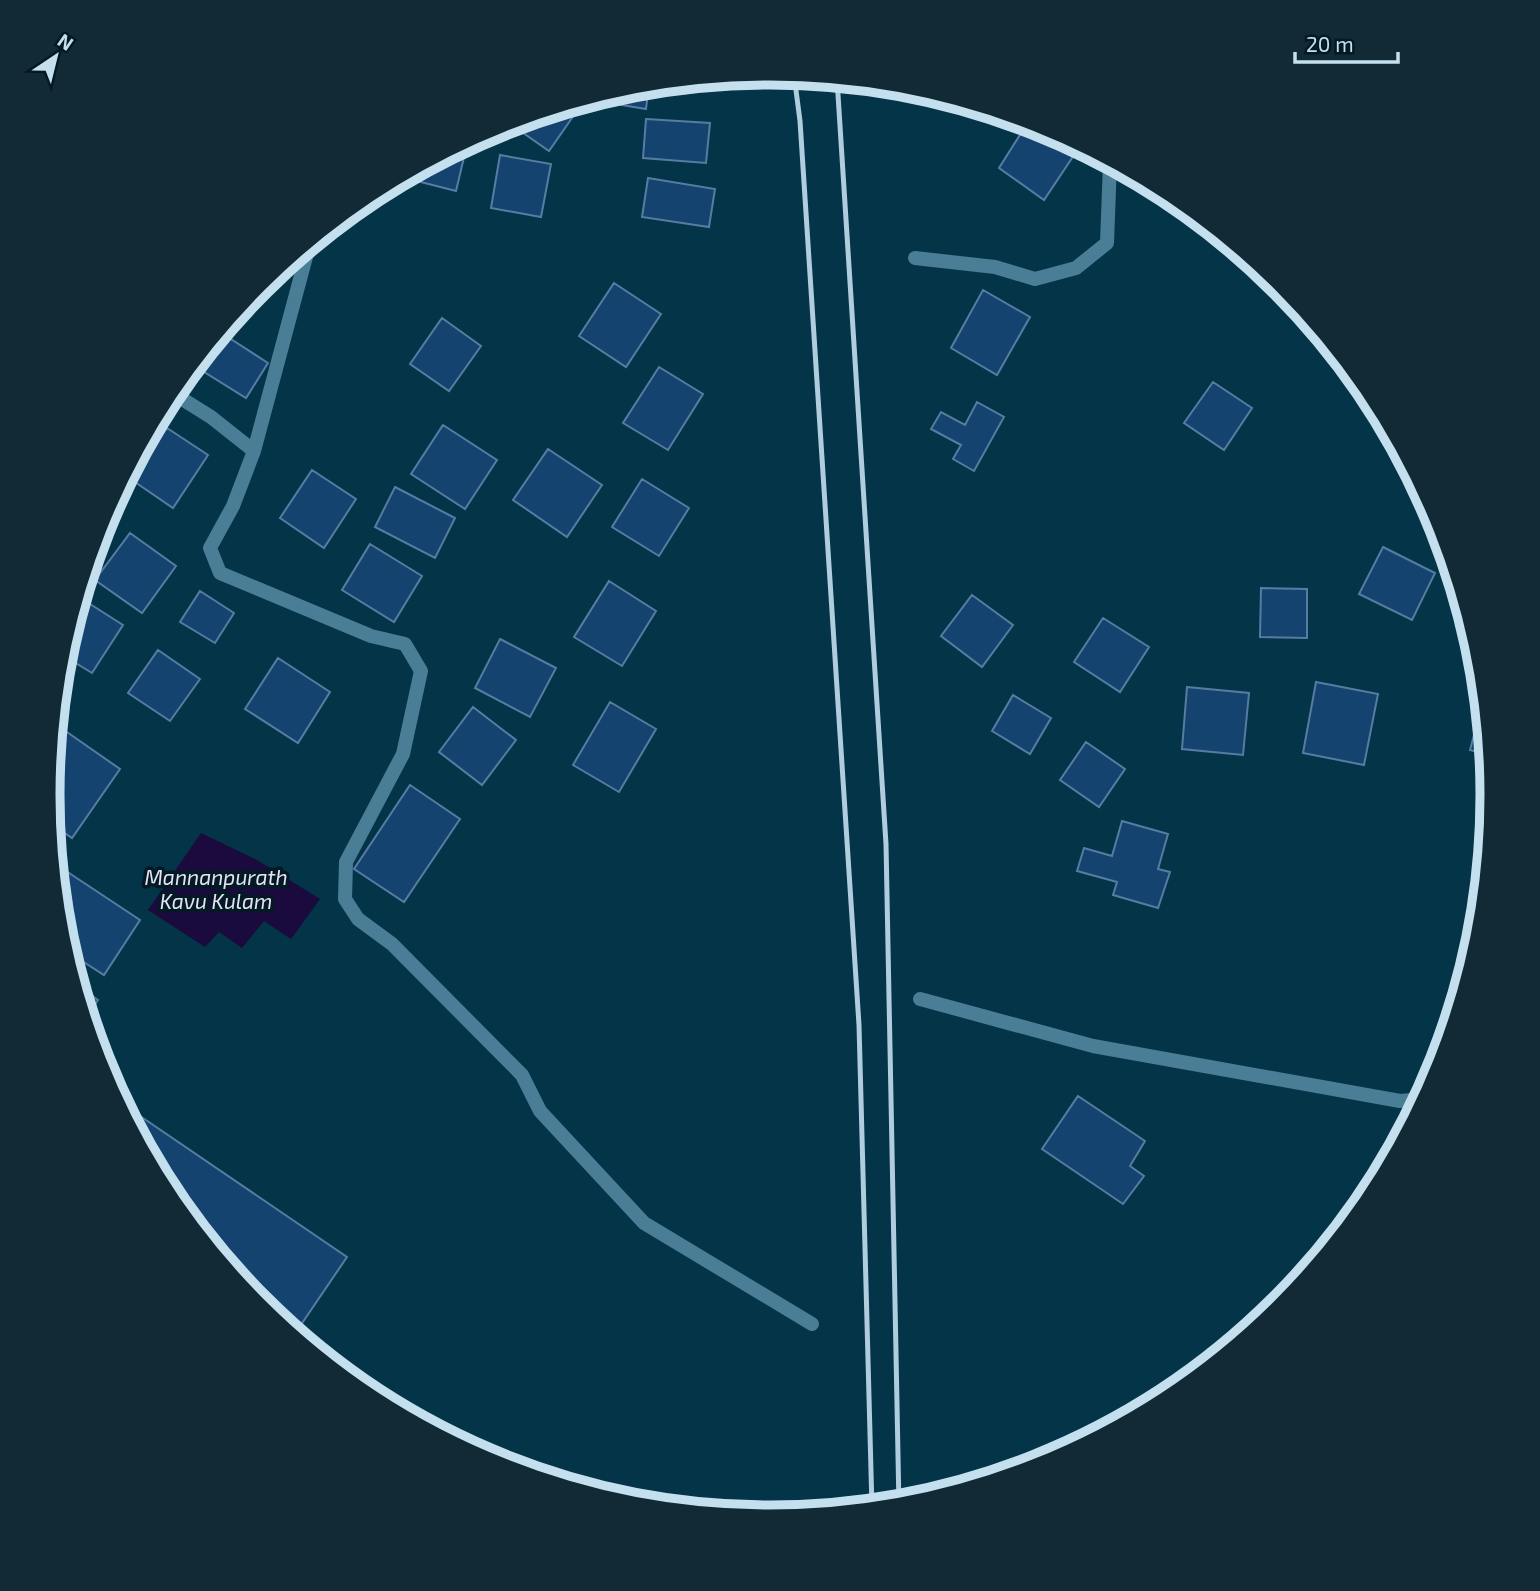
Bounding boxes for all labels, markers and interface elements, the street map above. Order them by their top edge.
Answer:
north arrow [21,21,91,91]
scale bar [1295,21,1398,65]
text: N [54,28,78,55]
text: 20 m [1306,31,1354,56]
water label: Mannanpurath Kavu Kulam [144,864,288,913]

